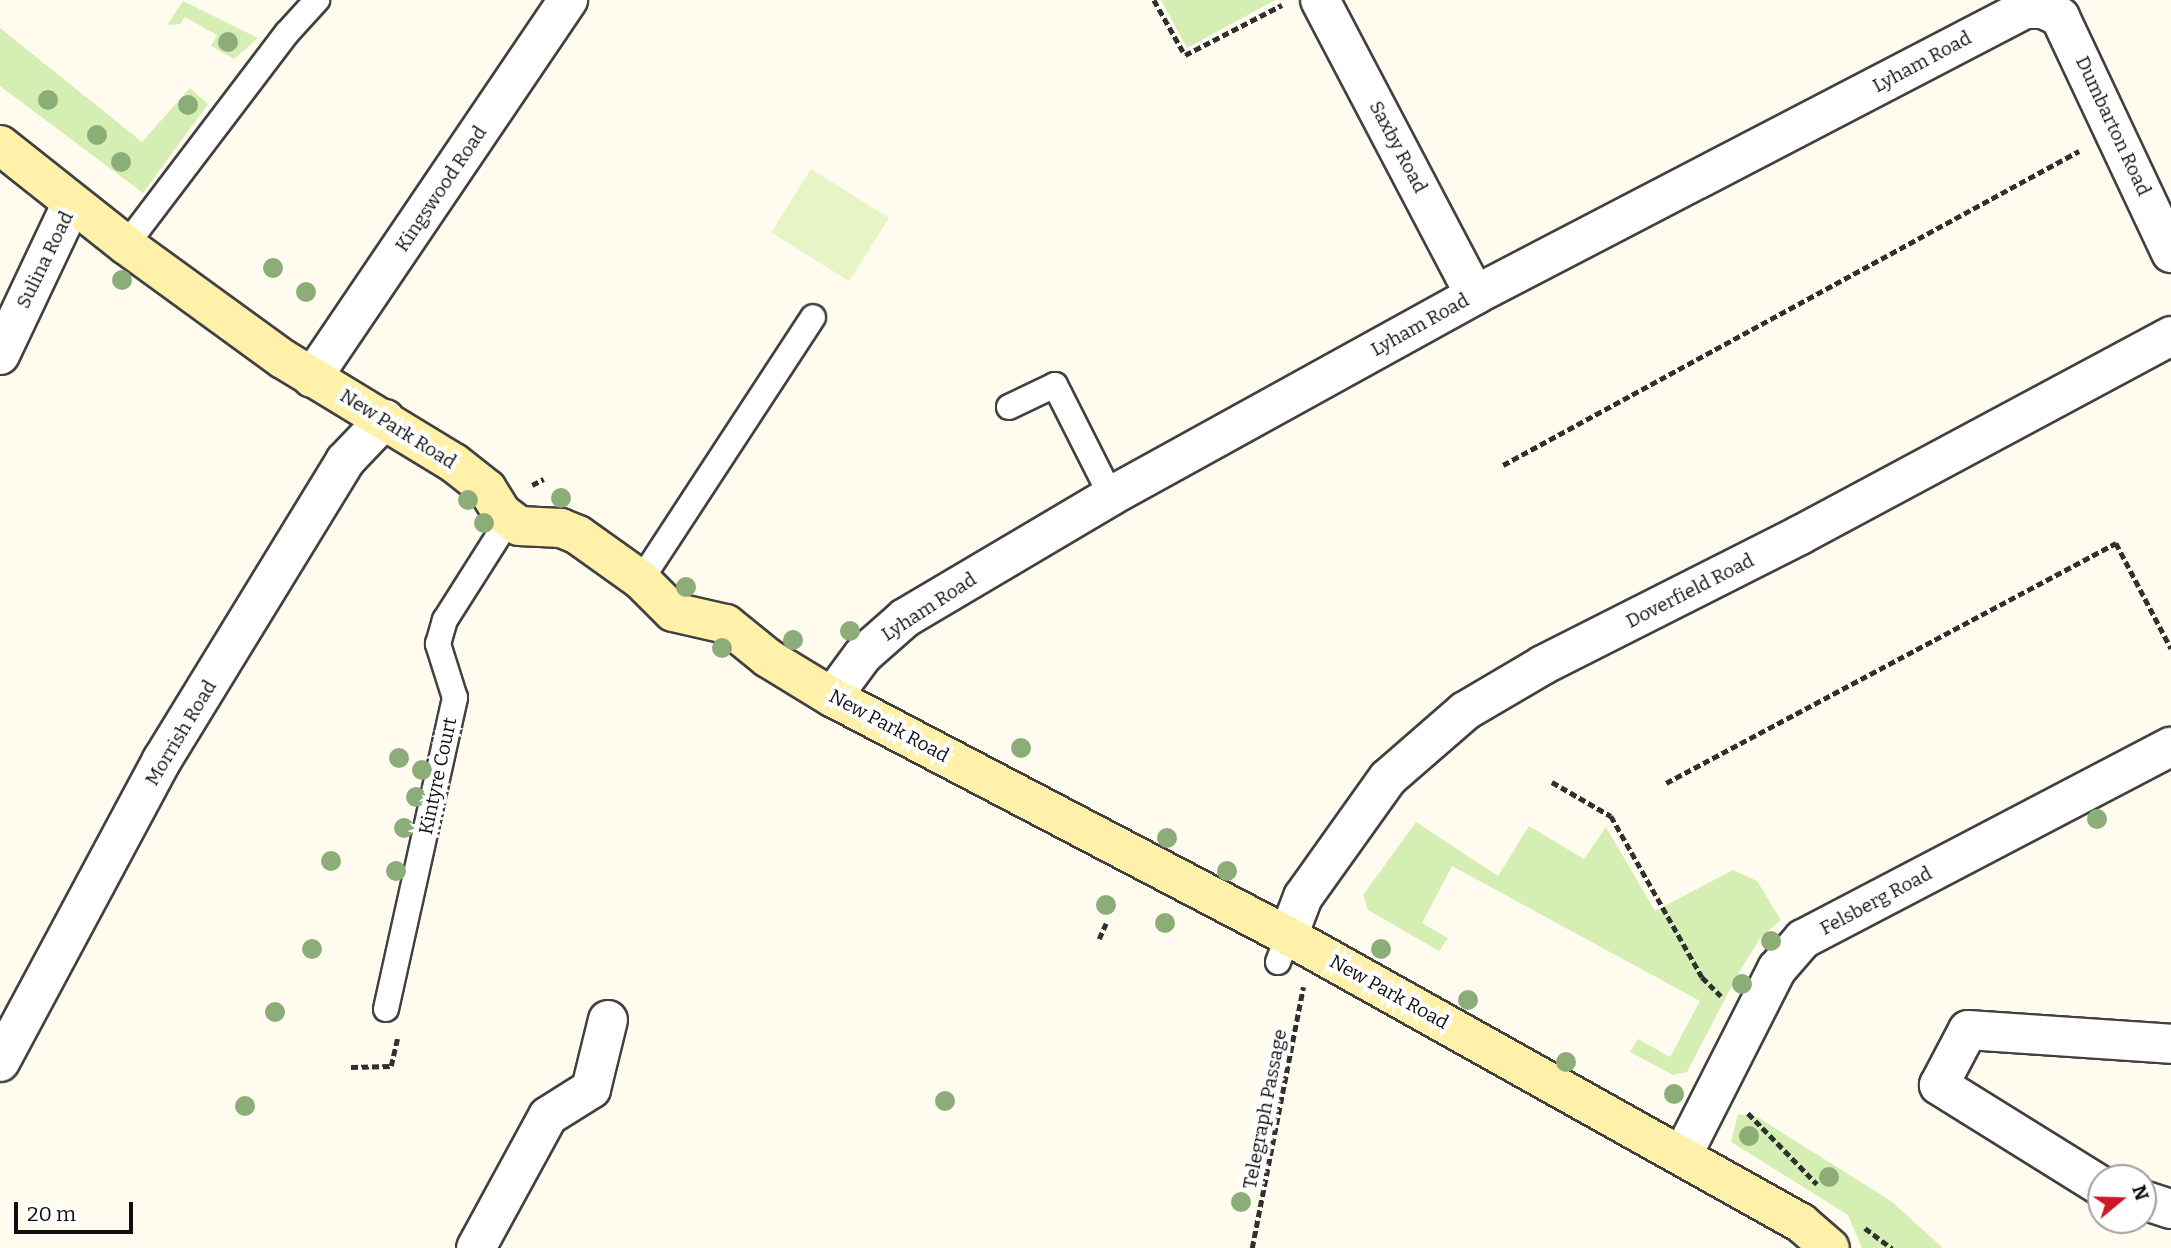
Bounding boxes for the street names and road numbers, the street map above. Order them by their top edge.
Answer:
street label: Lyham Road [1869,27,1975,97]
street label: Dumbarton Road [2071,53,2155,199]
street label: Saxby Road [1364,97,1432,197]
street label: Kingswood Road [391,122,491,256]
street label: Sulina Road [12,208,78,312]
street label: Lyham Road [1367,289,1473,361]
street label: New Park Road [336,384,460,474]
street label: Doverfield Road [1622,549,1758,633]
street label: Lyham Road [877,568,981,646]
street label: Morrish Road [141,676,221,790]
street label: New Park Road [825,685,953,767]
street label: Kintyre Court [414,715,462,837]
street label: Felsberg Road [1816,862,1936,940]
street label: New Park Road [1326,950,1452,1034]
street label: Telegraph Passage [1238,1027,1292,1191]

